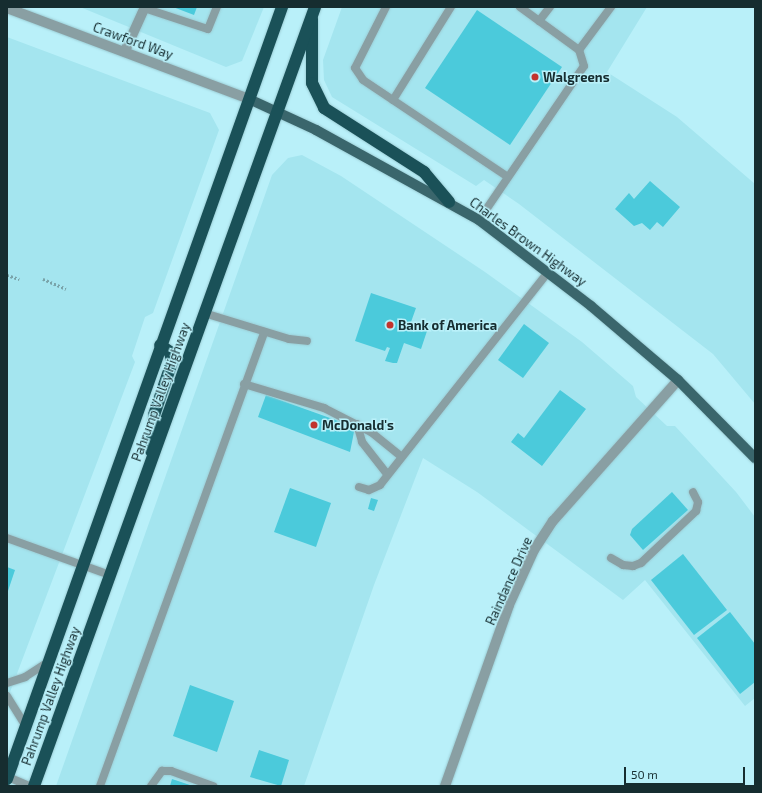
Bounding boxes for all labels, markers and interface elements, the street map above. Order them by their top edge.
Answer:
street label: Crawford Way [91,19,175,63]
place label: Walgreens [543,69,610,85]
marker: Walgreens [530,72,540,82]
street label: Charles Brown Highway [467,194,589,290]
place label: Bank of America [398,317,498,333]
street label: Pahrump Valley Highway [128,320,194,464]
marker: Bank of America [385,320,395,330]
place label: McDonald's [322,417,394,433]
marker: McDonald's [309,420,319,430]
street label: Raindance Drive [483,534,535,628]
street label: Pahrump Valley Highway [18,624,84,768]
scale bar [626,759,747,785]
text: 50 m [631,767,658,781]

